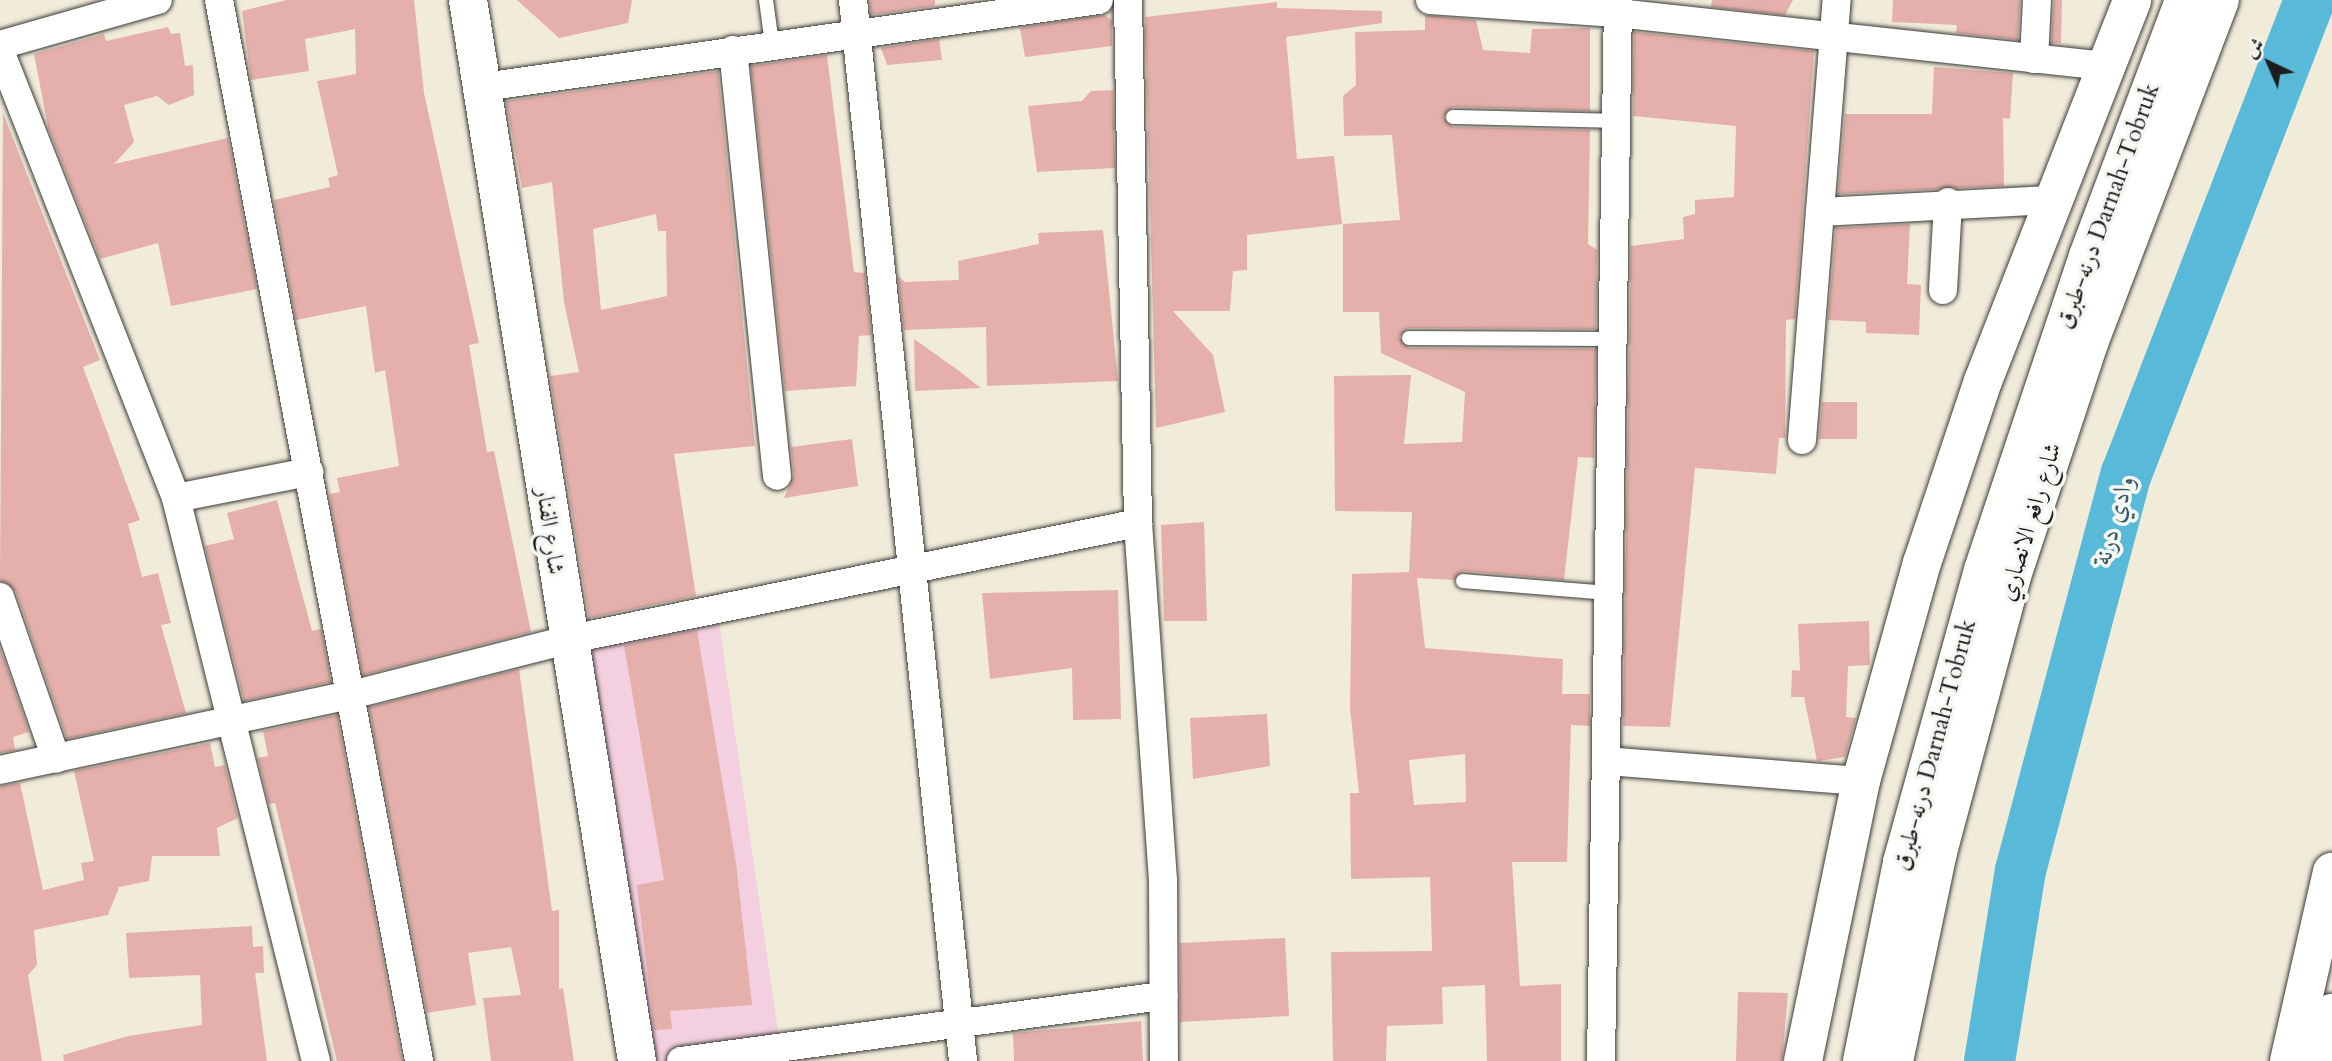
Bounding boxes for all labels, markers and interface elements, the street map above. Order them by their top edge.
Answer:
north arrow [2234,28,2304,98]
text: ش [2239,32,2270,64]
street label: درنه-طبرق Darnah-Tobruk [2050,79,2166,333]
street label: شارع رافع الانصاري [1992,439,2068,605]
water label: وادي درنة [2086,472,2142,568]
street label: شارع الفنار [530,486,570,576]
street label: درنه-طبرق Darnah-Tobruk [1888,616,1982,874]

